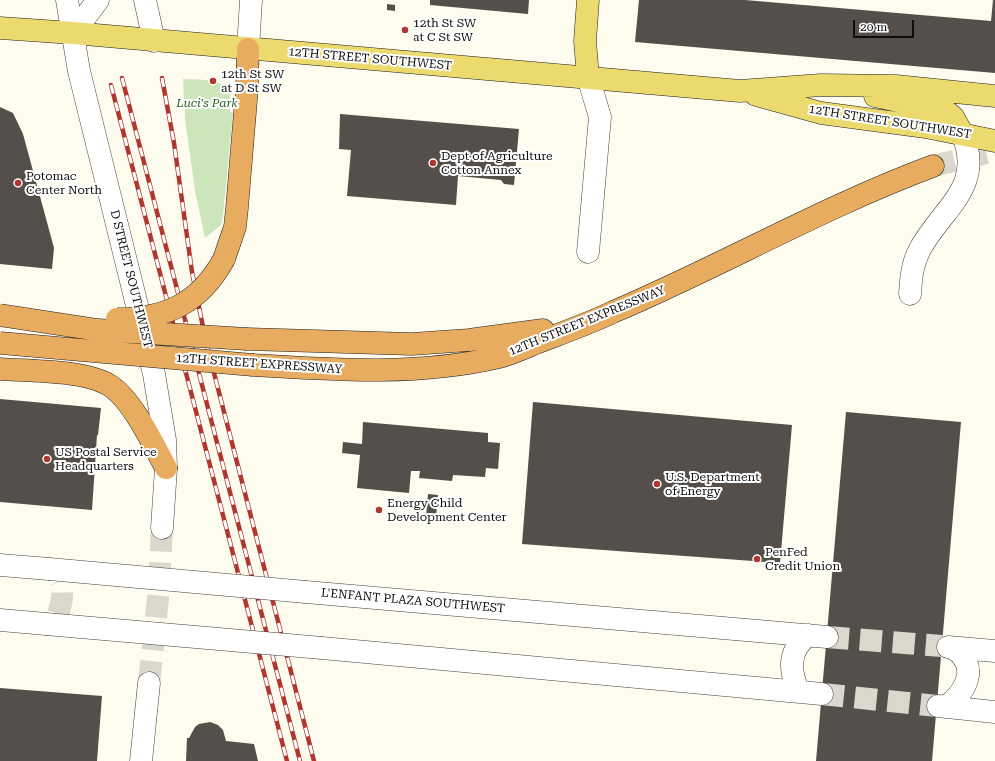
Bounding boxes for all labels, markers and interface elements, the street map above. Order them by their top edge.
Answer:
scale bar [855,12,916,38]
place label: 12th St SW at C St SW [413,16,476,44]
text: 20 m [860,20,887,34]
marker: 12th St SW at C St SW [400,25,410,35]
street label: 12TH STREET SOUTHWEST [288,45,452,73]
place label: 12th St SW at D St SW [221,67,284,95]
marker: 12th St SW at D St SW [208,76,218,86]
park label: Luci's Park [176,96,238,110]
street label: 12TH STREET SOUTHWEST [808,102,972,142]
place label: Dept of Agriculture Cotton Annex [441,149,553,177]
marker: Dept of Agriculture Cotton Annex [428,158,438,168]
place label: Potomac Center North [26,169,102,197]
marker: Potomac Center North [13,178,23,188]
street label: D STREET SOUTHWEST [107,208,155,350]
street label: 12TH STREET EXPRESSWAY [507,283,667,359]
street label: 12TH STREET EXPRESSWAY [175,351,343,377]
place label: US Postal Service Headquarters [55,445,157,473]
marker: US Postal Service Headquarters [42,454,52,464]
place label: U.S. Department of Energy [665,470,760,498]
marker: U.S. Department of Energy [652,479,662,489]
place label: Energy Child Development Center [387,496,507,524]
marker: Energy Child Development Center [374,505,384,515]
place label: PenFed Credit Union [765,545,840,573]
marker: PenFed Credit Union [752,554,762,564]
street label: L'ENFANT PLAZA SOUTHWEST [320,586,506,616]

